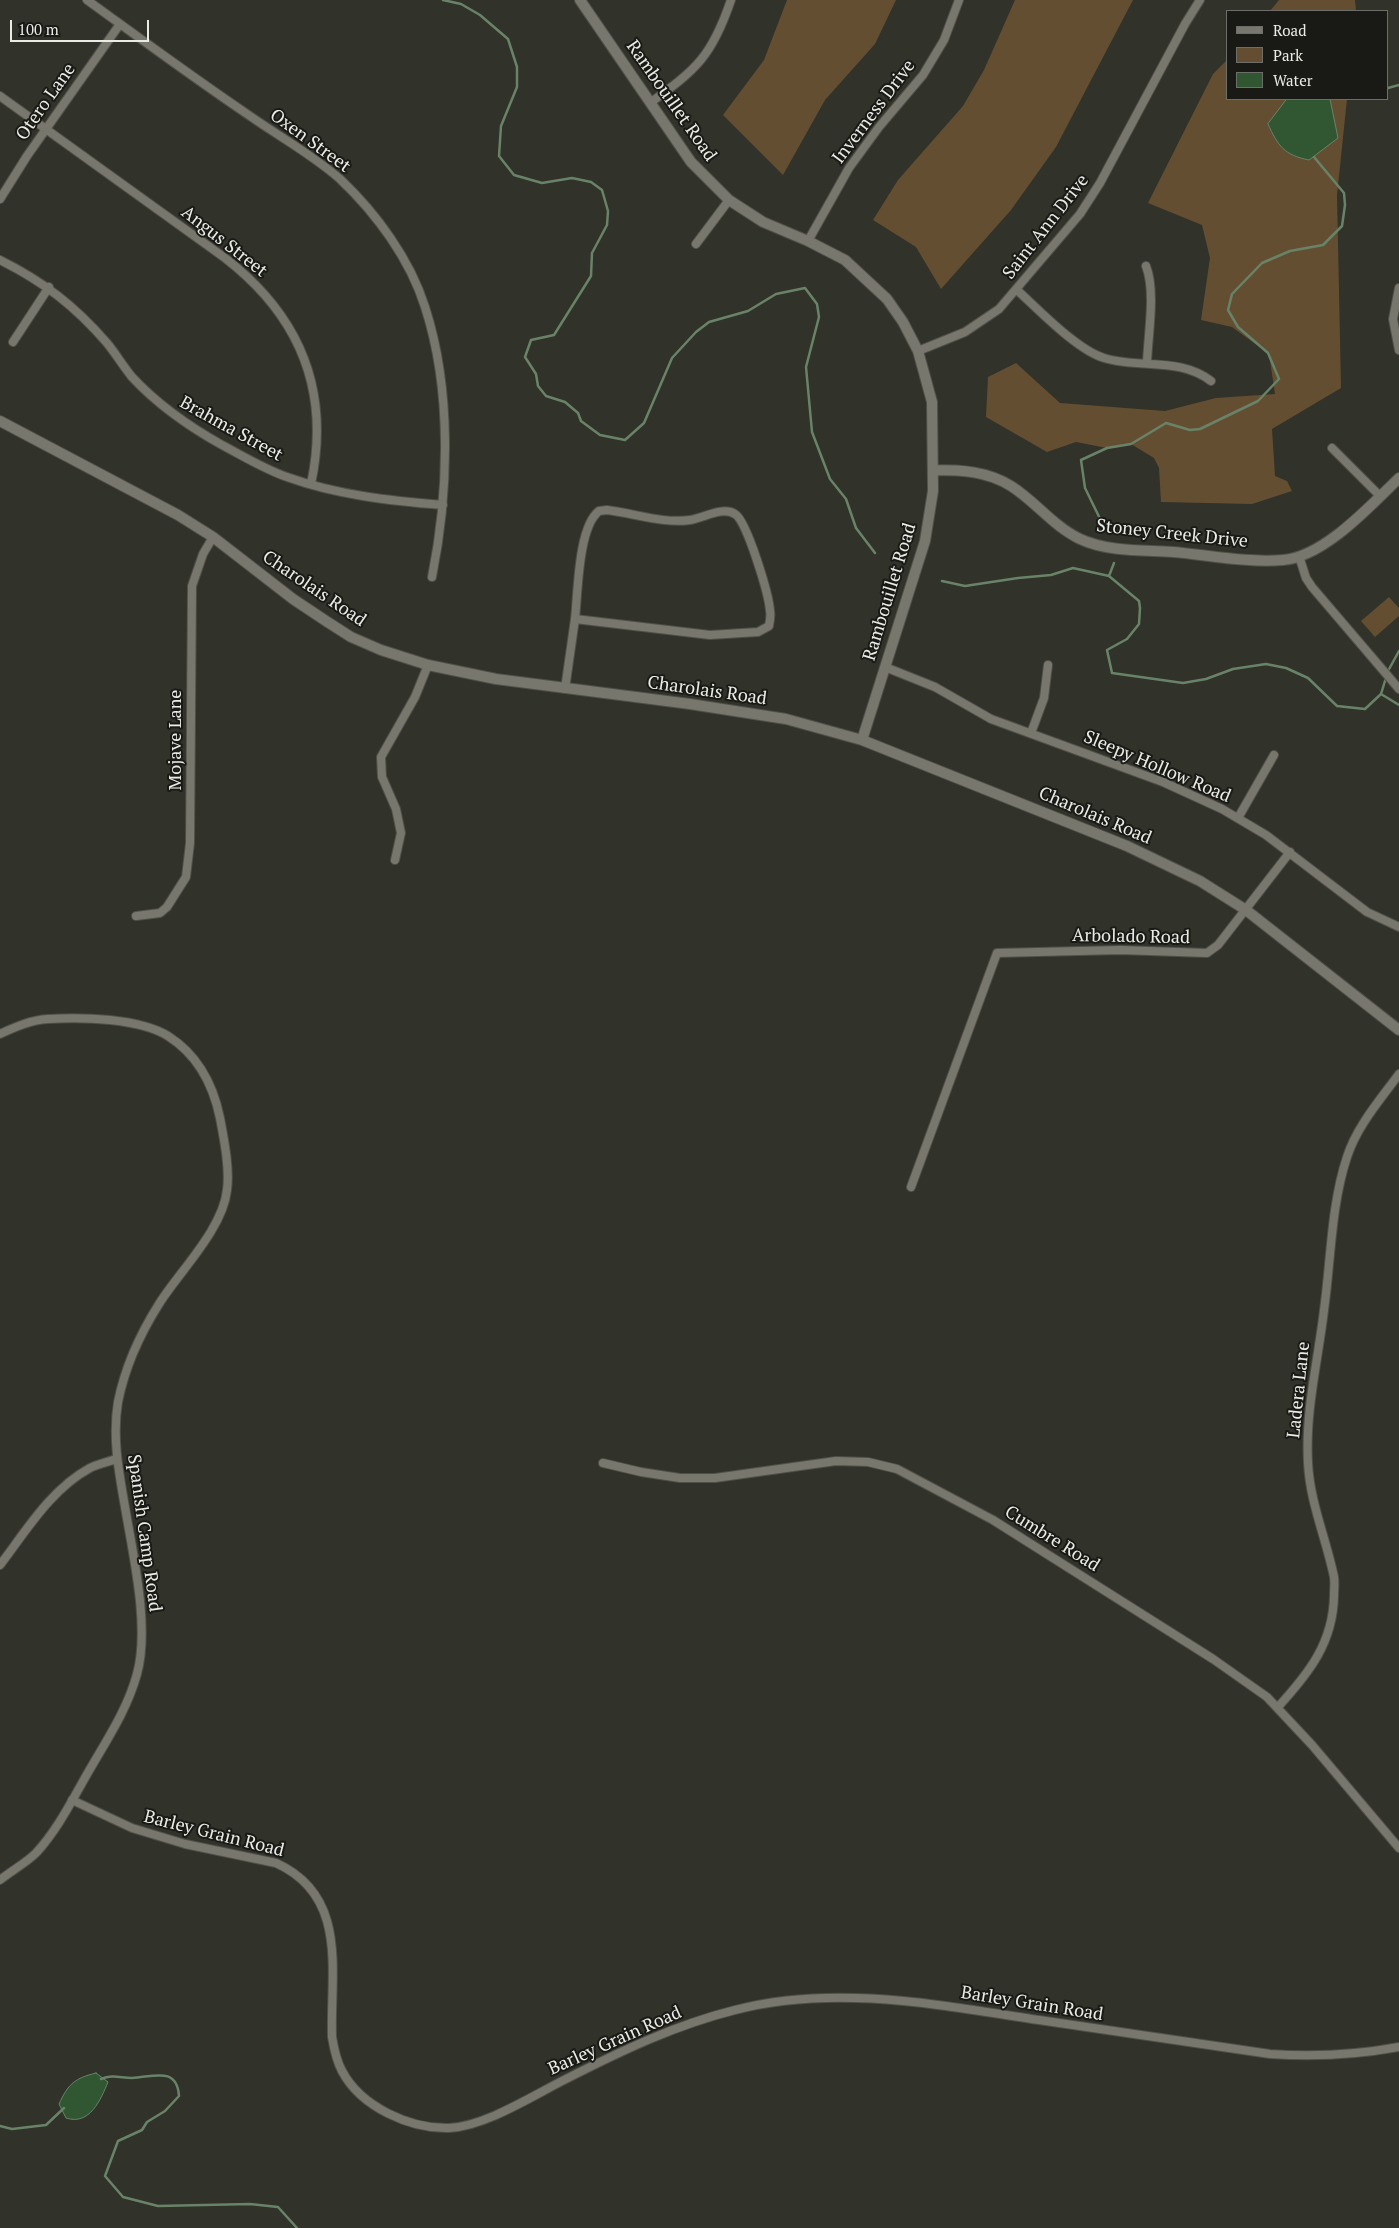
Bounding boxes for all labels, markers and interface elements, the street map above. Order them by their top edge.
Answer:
scale bar [12,10,151,42]
legend [1226,10,1389,100]
text: 100 m [18,19,59,39]
text: Road [1273,20,1306,40]
street label: Rambouillet Road [621,36,721,166]
text: Park [1273,45,1303,65]
street label: Inverness Drive [828,56,920,168]
street label: Otero Lane [12,59,80,145]
text: Water [1273,70,1312,90]
street label: Oxen Street [266,105,354,177]
street label: Saint Ann Drive [998,170,1094,284]
street label: Angus Street [177,202,271,282]
street label: Brahma Street [176,392,286,466]
street label: Stoney Creek Drive [1095,515,1249,553]
street label: Rambouillet Road [859,521,921,663]
street label: Charolais Road [258,546,370,632]
street label: Charolais Road [646,672,768,710]
street label: Mojave Lane [165,690,187,790]
street label: Sleepy Hollow Road [1080,726,1234,808]
street label: Charolais Road [1035,783,1155,849]
street label: Arbolado Road [1072,925,1190,949]
street label: Ladera Lane [1283,1341,1315,1439]
street label: Spanish Camp Road [122,1453,166,1613]
street label: Cumbre Road [1001,1501,1103,1577]
street label: Barley Grain Road [142,1806,286,1862]
street label: Barley Grain Road [959,1982,1105,2026]
street label: Barley Grain Road [545,2002,685,2080]

